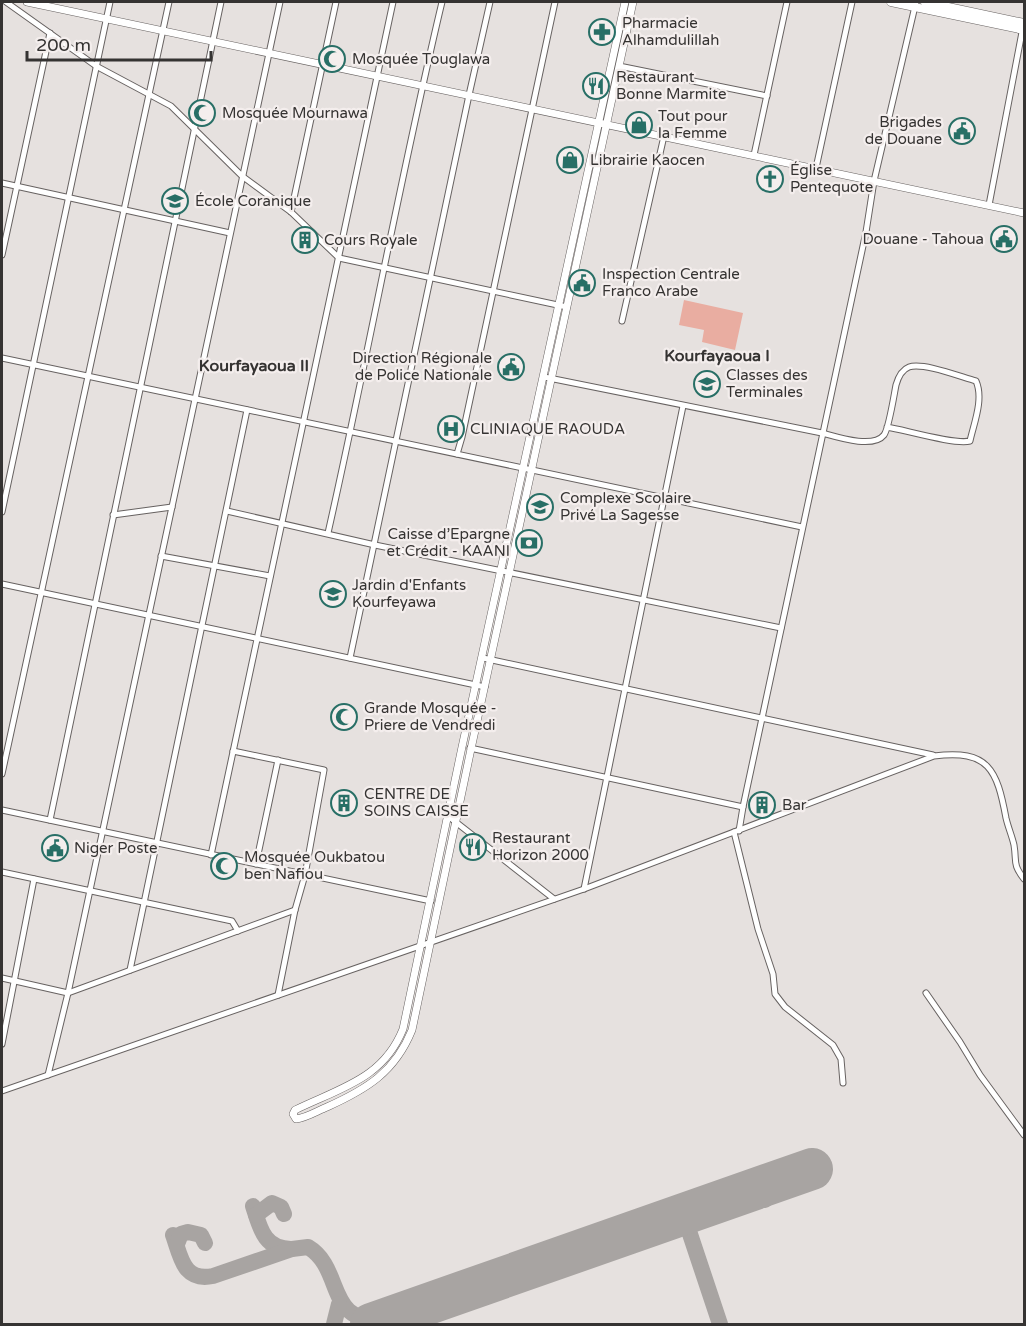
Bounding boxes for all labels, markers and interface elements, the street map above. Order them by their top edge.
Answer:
place label: Pharmacie Alhamdulillah [622,14,719,49]
pharmacy icon: Pharmacie Alhamdulillah [587,17,617,47]
scale bar [27,24,212,62]
text: 200 m [36,34,91,56]
mosque icon: Mosquée Touglawa [317,44,347,74]
place label: Mosquée Touglawa [352,50,490,68]
place label: Restaurant Bonne Marmite [616,68,726,103]
restaurant icon: Restaurant Bonne Marmite [581,71,611,101]
mosque icon: Mosquée Mournawa [187,98,217,128]
place label: Mosquée Mournawa [222,104,368,122]
place label: Tout pour la Femme [658,107,728,142]
shop icon: Tout pour la Femme [624,110,654,140]
place label: Brigades de Douane [865,113,942,148]
public building icon: Brigades de Douane [947,116,977,146]
shop icon: Librairie Kaocen [555,145,585,175]
place label: Librairie Kaocen [590,151,705,169]
place label: Église Pentequote [790,161,873,196]
church icon: Église Pentequote [755,164,785,194]
school or university icon: École Coranique [160,186,190,216]
place label: École Coranique [195,192,311,210]
public building icon: Douane - Tahoua [989,224,1019,254]
building icon: Cours Royale [290,225,320,255]
place label: Douane - Tahoua [863,230,984,248]
place label: Cours Royale [324,231,418,249]
place label: Inspection Centrale Franco Arabe [602,265,740,300]
public building icon: Inspection Centrale Franco Arabe [567,268,597,298]
district label: Kourfayaoua I [664,346,770,366]
place label: Direction Régionale de Police Nationale [352,349,492,384]
public building icon: Direction Régionale de Police Nationale [496,352,526,382]
district label: Kourfayaoua II [199,356,309,376]
place label: Classes des Terminales [726,366,808,401]
school or university icon: Classes des Terminales [692,369,722,399]
hospital icon: CLINIAQUE RAOUDA [436,414,466,444]
place label: CLINIAQUE RAOUDA [470,420,625,438]
place label: Complexe Scolaire Privé La Sagesse [560,489,691,524]
school or university icon: Complexe Scolaire Privé La Sagesse [525,492,555,522]
place label: Caisse d’Epargne et Crédit - KAANI [387,525,510,560]
bank icon: Caisse d’Epargne et Crédit - KAANI [514,528,544,558]
place label: Jardin d'Enfants Kourfeyawa [352,576,466,611]
school or university icon: Jardin d'Enfants Kourfeyawa [318,579,348,609]
place label: Grande Mosquée - Priere de Vendredi [364,699,497,734]
mosque icon: Grande Mosquée - Priere de Vendredi [329,702,359,732]
place label: CENTRE DE SOINS CAISSE [364,785,469,820]
building icon: CENTRE DE SOINS CAISSE [329,788,359,818]
building icon: Bar [747,790,777,820]
place label: Bar [782,796,807,814]
place label: Restaurant Horizon 2000 [492,829,589,864]
restaurant icon: Restaurant Horizon 2000 [458,832,488,862]
public building icon: Niger Poste [40,833,70,863]
place label: Niger Poste [74,839,157,857]
place label: Mosquée Oukbatou ben Nafiou [244,848,385,883]
mosque icon: Mosquée Oukbatou ben Nafiou [209,851,239,881]

